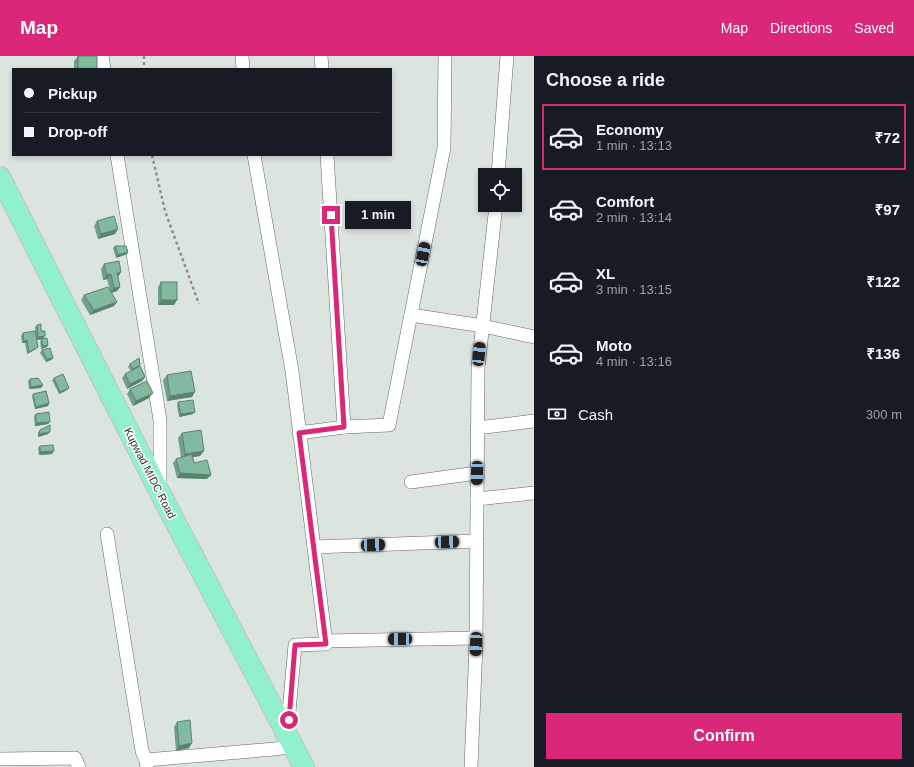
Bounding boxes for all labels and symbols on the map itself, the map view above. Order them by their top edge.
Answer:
callout: 1 min [345,201,411,229]
route end [322,206,340,224]
car [415,241,431,267]
car [472,341,486,367]
street label: Kupwad MIDC Road [122,426,178,520]
car [471,461,483,485]
car [435,536,459,548]
car [361,539,385,551]
car [470,632,482,656]
car [388,633,412,645]
route start [280,711,298,729]

